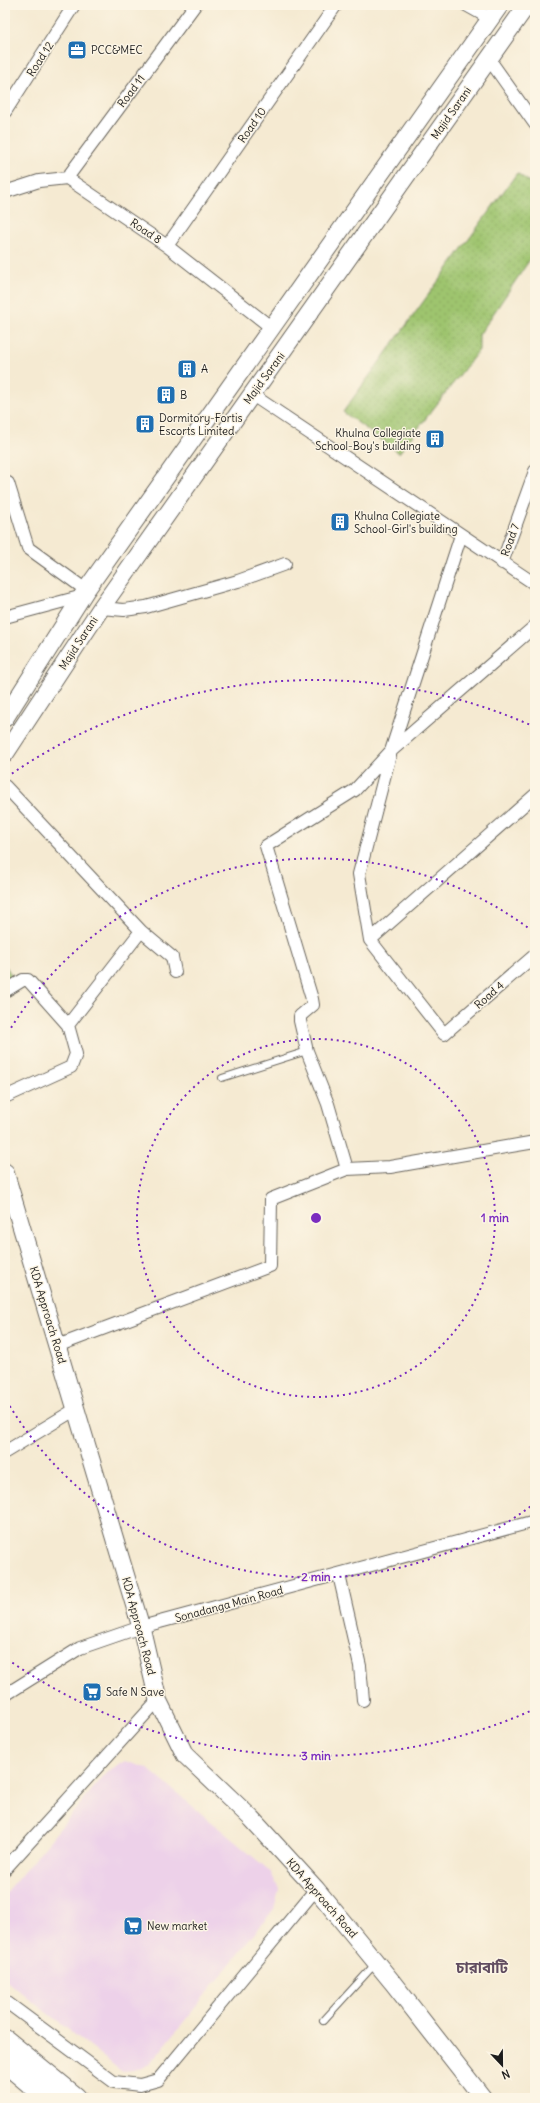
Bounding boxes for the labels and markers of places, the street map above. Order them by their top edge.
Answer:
office icon: PCC&MEC [66,39,88,61]
place label: PCC&MEC [91,43,143,57]
building icon: A [176,358,198,380]
place label: A [201,362,208,376]
building icon: B [155,384,177,406]
place label: B [180,388,187,402]
place label: Dormitory-Fortis Escorts Limited [159,411,242,438]
building icon: Dormitory-Fortis Escorts Limited [134,413,156,435]
place label: Khulna Collegiate School-Boy's building [315,426,421,453]
building icon: Khulna Collegiate School-Boy's building [424,428,446,450]
place label: Khulna Collegiate School-Girl's building [354,509,458,536]
building icon: Khulna Collegiate School-Girl's building [329,511,351,533]
centre of rings [309,1211,323,1225]
supermarket icon: Safe N Save [81,1681,103,1703]
place label: Safe N Save [106,1685,164,1699]
supermarket icon: New market [122,1915,144,1937]
place label: New market [147,1919,208,1933]

